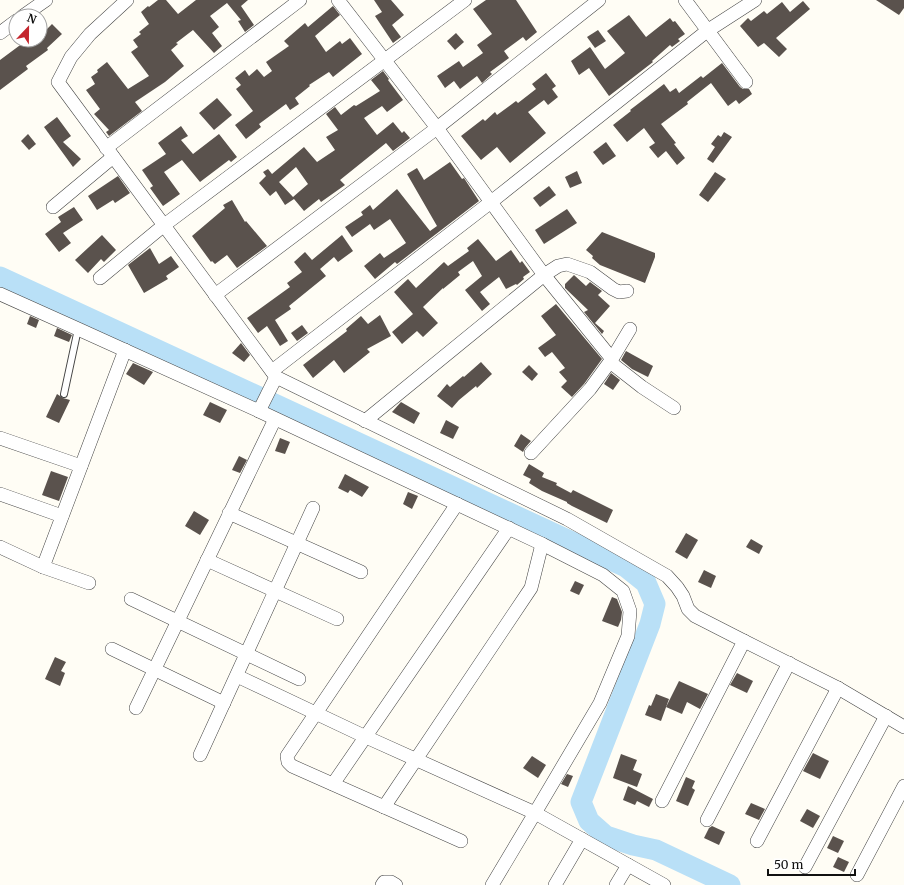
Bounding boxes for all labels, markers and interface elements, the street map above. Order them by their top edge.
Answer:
north arrow [8,8,48,48]
text: N [25,11,39,27]
scale bar [768,851,855,877]
text: 50 m [774,857,803,872]

